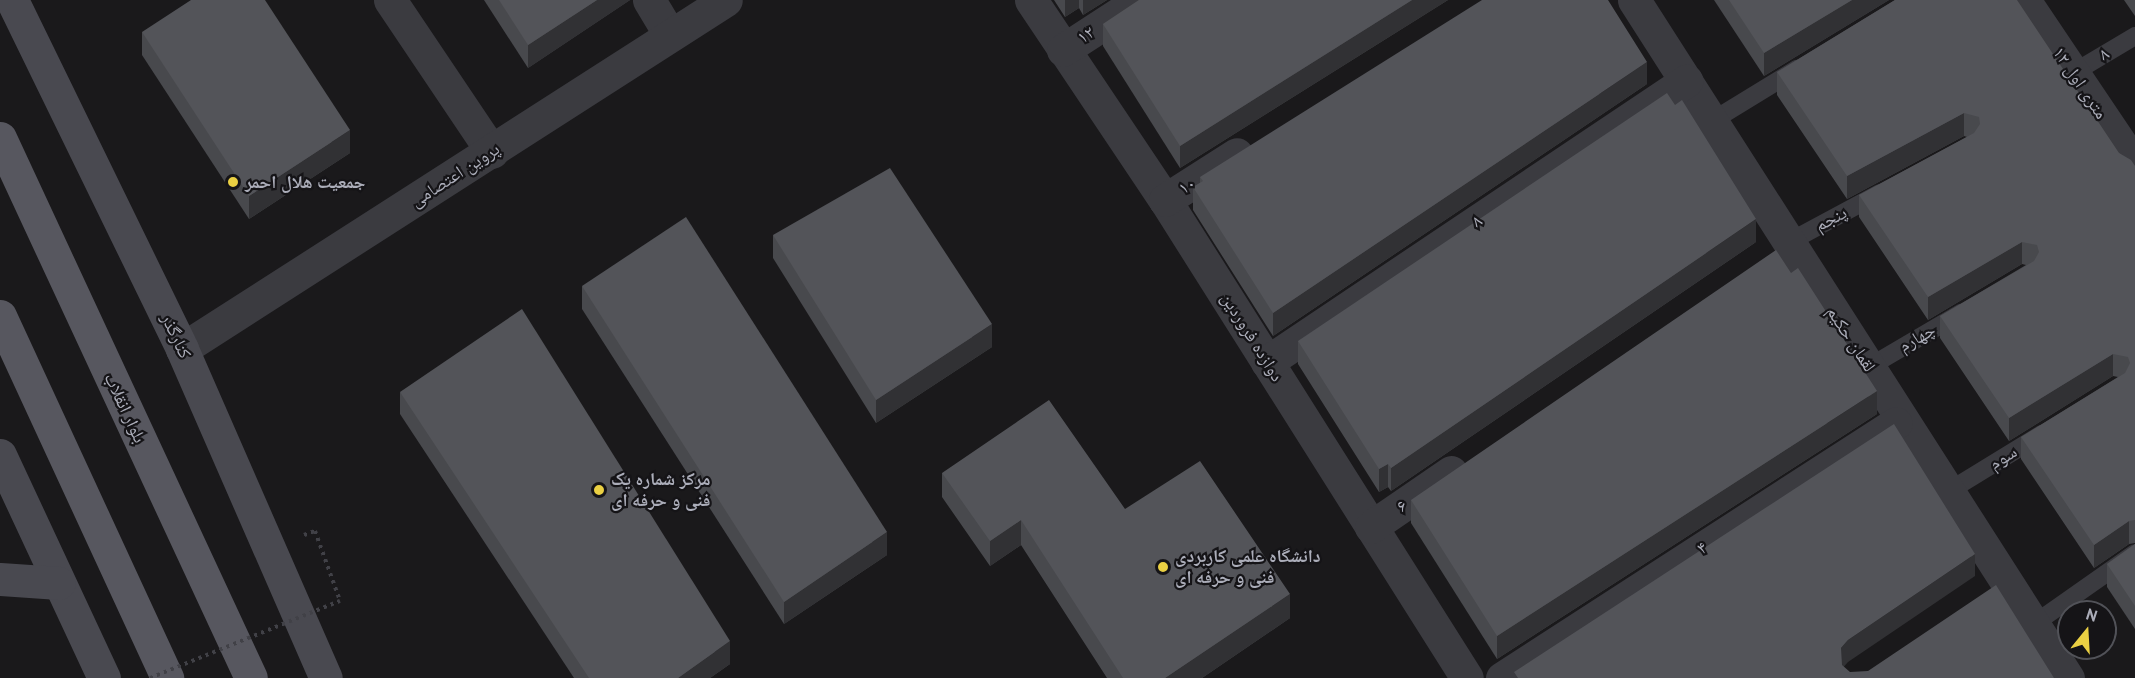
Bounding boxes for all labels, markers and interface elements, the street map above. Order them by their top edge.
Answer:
street label: ۱۲ [1073,22,1099,48]
street label: ۱۲ متری اول [2048,43,2112,123]
street label: ۸ [2095,43,2113,65]
street label: پروین اعتصامی [406,138,504,212]
place label: جمعیت هلال احمر [245,171,365,193]
street label: ۱۰ [1174,173,1200,199]
marker: جمعیت هلال احمر [226,175,240,189]
street label: پنجم [1811,202,1851,236]
street label: ۸ [1468,210,1486,232]
street label: دوازده فروردین [1216,288,1288,386]
street label: لقمان حکیم [1822,302,1880,376]
street label: کنارگذر [156,310,196,362]
street label: چهارم [1895,319,1939,357]
street label: بلوار انقلاب [99,369,151,447]
street label: سوم [1985,441,2021,475]
place label: مرکز شماره یک فنی و حرفه ای [611,469,710,512]
marker: مرکز شماره یک فنی و حرفه ای [592,483,606,497]
street label: ۶ [1393,495,1411,517]
street label: ۴ [1693,537,1711,559]
place label: دانشگاه علمی کاربردی فنی و حرفه ای [1175,546,1321,588]
marker: دانشگاه علمی کاربردی فنی و حرفه ای [1156,560,1170,574]
north arrow [2057,600,2117,660]
text: N [2084,604,2100,626]

